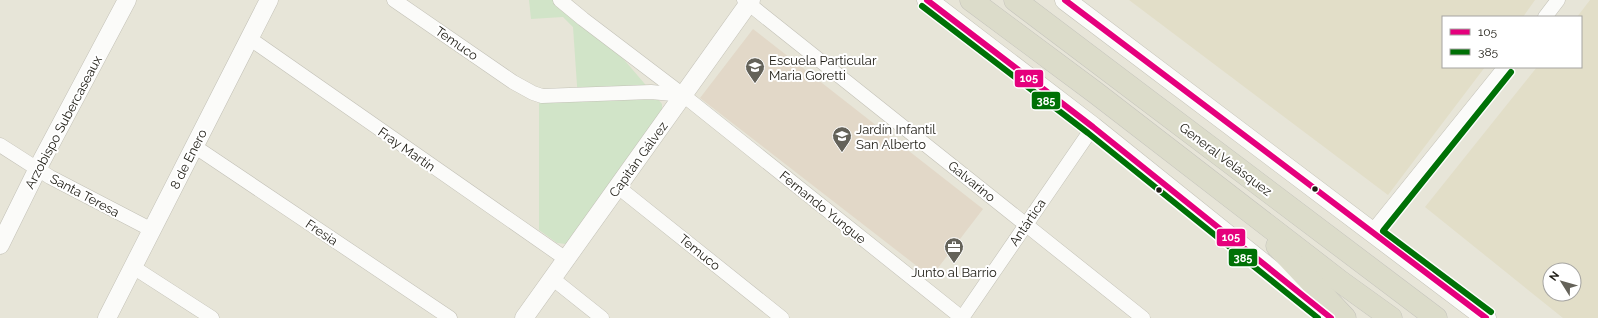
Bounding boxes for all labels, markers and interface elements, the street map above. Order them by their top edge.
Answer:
legend [1442,16,1582,68]
street label: Temuco [433,23,481,64]
text: 105 [1478,25,1497,39]
text: 385 [1478,45,1499,59]
street label: Arzobispo Subercaseaux [22,53,105,191]
place label: Escuela Particular Maria Goretti [769,53,877,83]
school or university icon: Escuela Particular Maria Goretti [744,56,766,84]
line badge: 105 [1014,69,1044,88]
text: 105 [1020,72,1038,85]
line badge: 385 [1031,91,1061,110]
text: 385 [1037,95,1055,108]
street label: Capitán Gálvez [606,119,671,200]
street label: General Velásquez [1176,120,1275,199]
place label: Jardín Infantil San Alberto [856,122,936,152]
street label: Fray Martín [375,124,438,175]
school or university icon: Jardín Infantil San Alberto [831,125,853,153]
street label: 8 de Enero [167,127,210,192]
street label: Galvarino [945,158,998,205]
street label: Fernando Yungue [776,168,869,247]
street label: Santa Teresa [48,171,122,220]
unlabelled marker [1310,184,1320,194]
unlabelled marker [1154,185,1164,195]
street label: Antártica [1006,196,1049,249]
street label: Fresia [303,216,341,249]
line badge: 105 [1216,228,1246,247]
street label: Temuco [676,231,723,274]
text: 105 [1222,231,1240,244]
office icon: Junto al Barrio [943,236,965,264]
line badge: 385 [1228,248,1258,267]
text: 385 [1234,252,1252,265]
north arrow [1542,262,1582,302]
place label: Junto al Barrio [911,265,997,280]
text: N [1547,269,1562,284]

